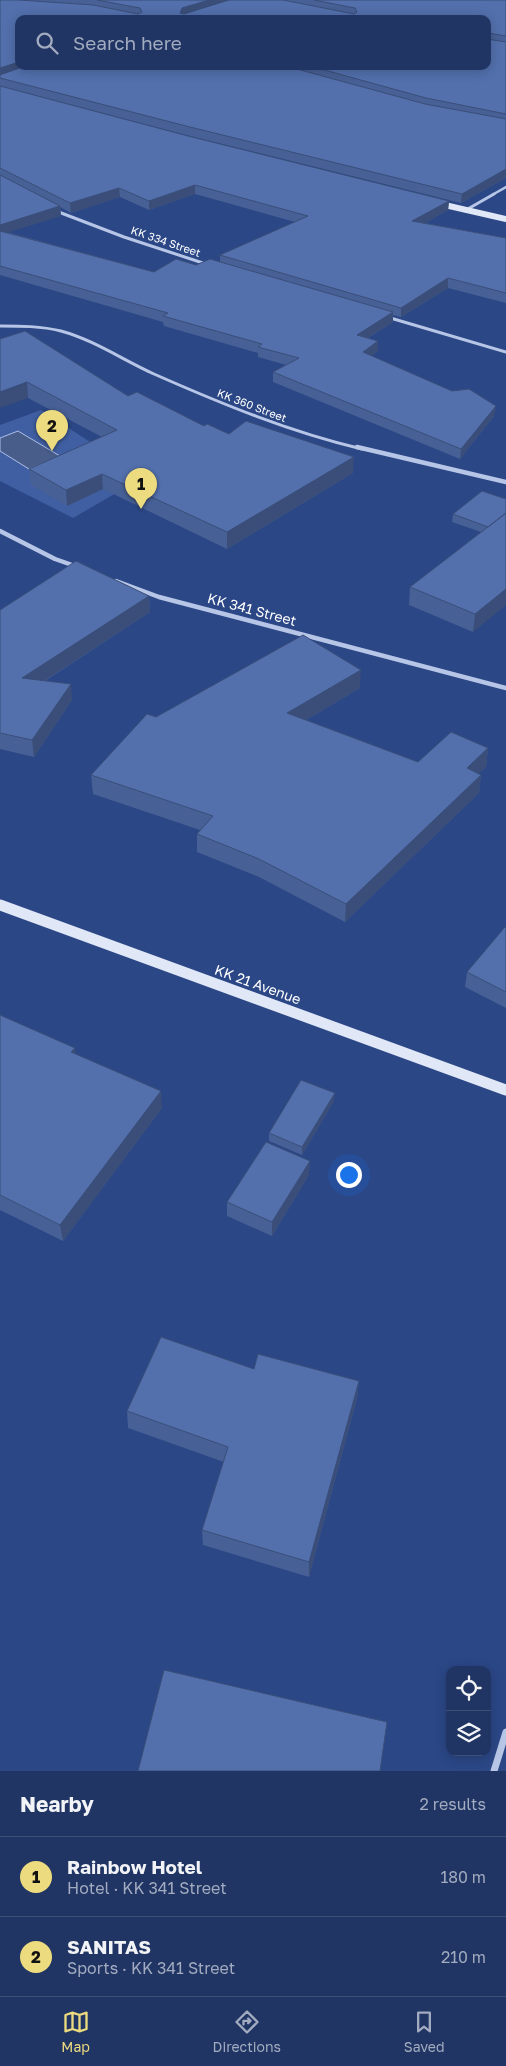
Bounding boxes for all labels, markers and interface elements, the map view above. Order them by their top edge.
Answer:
search box [15,15,491,70]
icon: search [33,29,61,57]
text: Search here [73,31,182,54]
street label: KK 334 Street [129,223,203,259]
street label: KK 360 Street [216,386,288,424]
pin: 2 [36,410,68,451]
pin: 1 [125,468,157,509]
street label: KK 341 Street [206,589,298,629]
street label: KK 21 Avenue [212,961,304,1007]
your location [336,1162,362,1188]
map controls [446,1666,491,1756]
button: locate [446,1666,491,1711]
button: layers [446,1711,491,1756]
text: Nearby [20,1791,94,1817]
text: 2 results [420,1794,486,1814]
text: Rainbow Hotel [67,1855,202,1878]
text: 1 [32,1867,40,1887]
text: 180 m [440,1867,486,1887]
text: Hotel · KK 341 Street [67,1878,227,1898]
text: SANITAS [67,1935,151,1958]
text: 2 [31,1947,41,1967]
text: 210 m [441,1947,486,1967]
text: Sports · KK 341 Street [67,1958,235,1978]
tab: Map [61,2008,90,2055]
tab: Directions [213,2008,281,2055]
tab: Saved [404,2008,445,2055]

